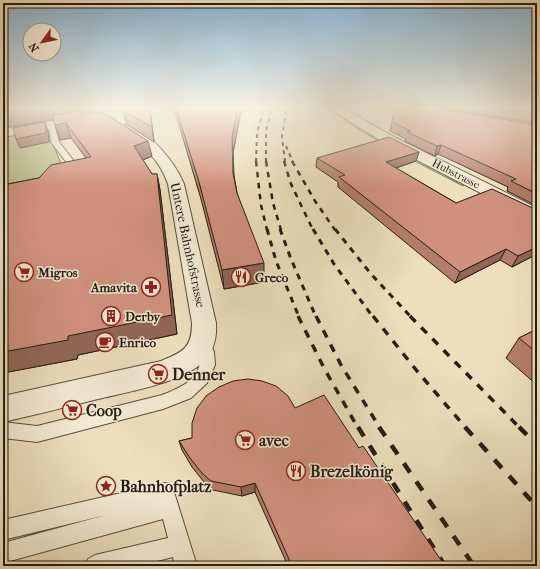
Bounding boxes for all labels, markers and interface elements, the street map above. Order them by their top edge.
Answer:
north arrow [22,22,62,62]
text: N [26,40,42,54]
street label: Hubstrasse [430,156,483,192]
street label: Untere Bahnhofstrasse [167,181,209,310]
supermarket icon: Migros [13,261,35,283]
place label: Migros [37,265,78,281]
restaurant icon: Greco [230,266,252,288]
place label: Greco [255,270,289,285]
pharmacy icon: Amavita [140,276,162,298]
place label: Amavita [90,280,138,295]
building icon: Derby [100,305,122,327]
place label: Derby [125,309,161,325]
cafe icon: Enrico [94,331,116,353]
place label: Enrico [119,335,156,350]
supermarket icon: Denner [147,363,169,385]
place label: Denner [172,365,227,384]
supermarket icon: Coop [61,399,83,421]
place label: Coop [86,401,122,421]
supermarket icon: avec [234,429,256,451]
place label: avec [259,431,289,450]
restaurant icon: Brezelkönig [285,460,307,482]
place label: Brezelkönig [310,462,393,482]
place icon: Bahnhofplatz [95,475,117,497]
place label: Bahnhofplatz [120,477,212,497]

